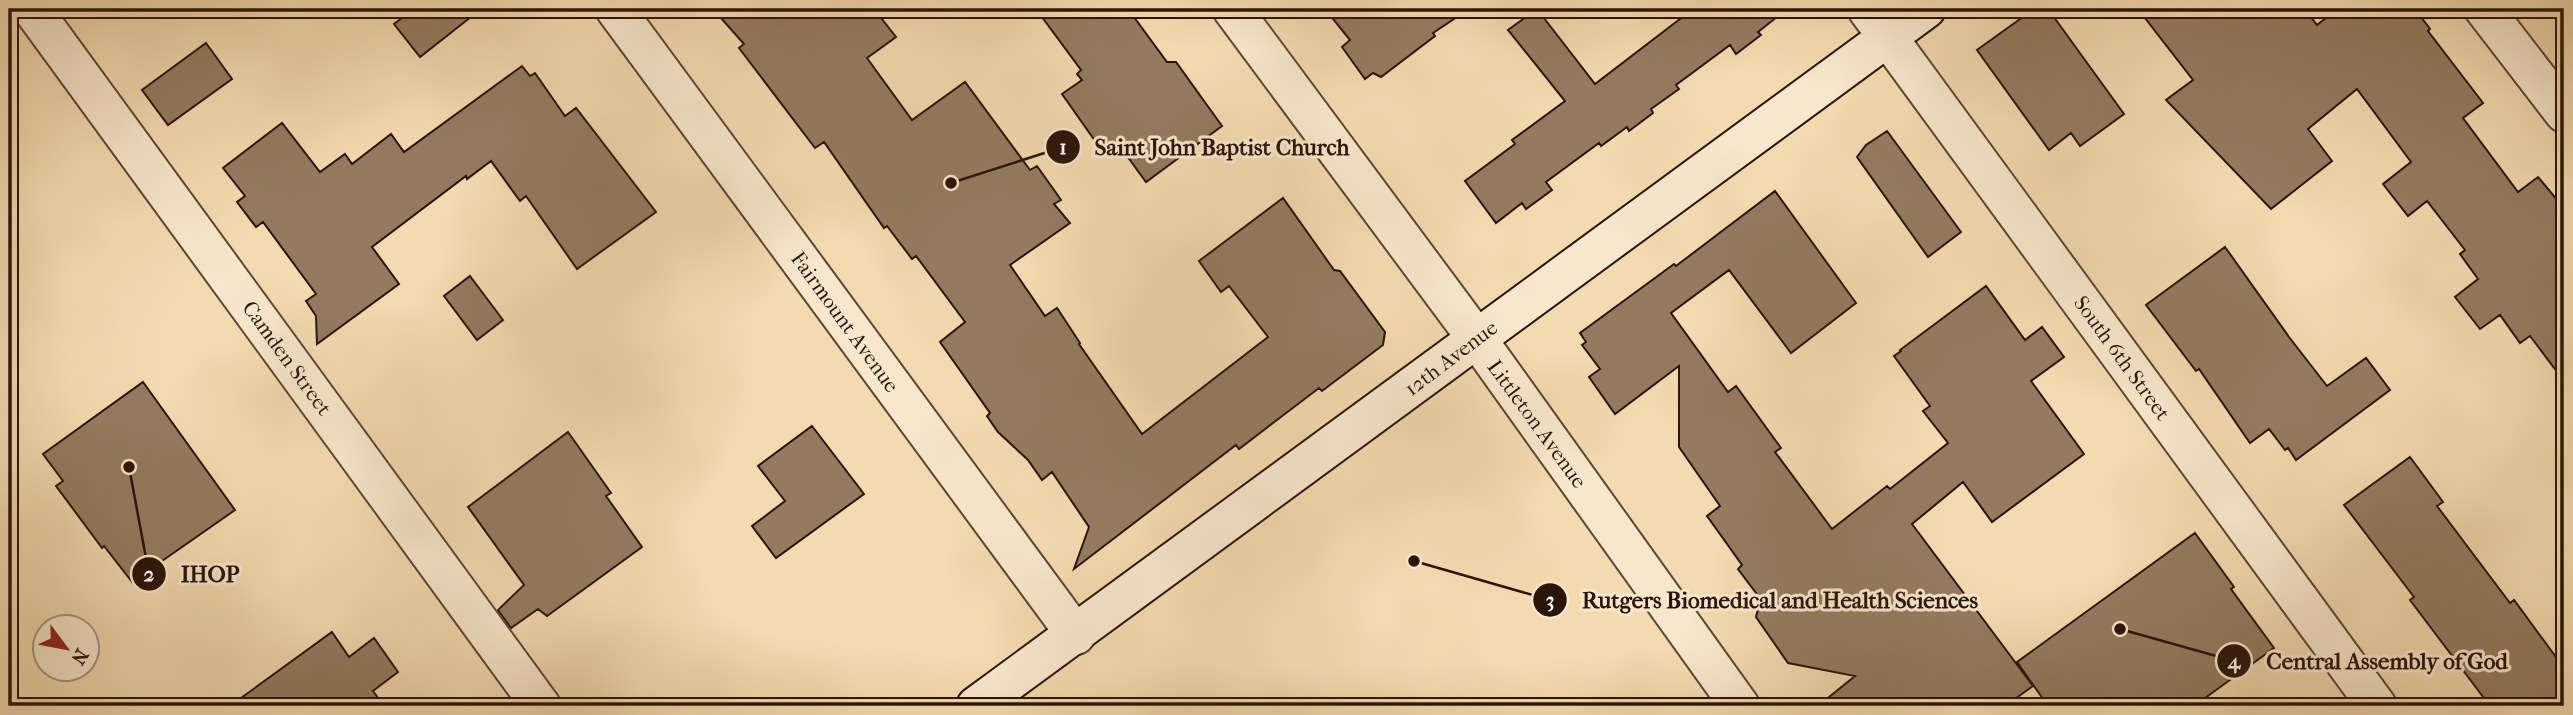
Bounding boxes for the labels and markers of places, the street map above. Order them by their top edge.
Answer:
callout: Saint John Baptist Church [1045,125,1363,169]
callout: IHOP [132,552,253,596]
callout: Rutgers Biomedical and Health Sciences [1533,578,1992,622]
callout: Central Assembly of God [2217,639,2522,683]

